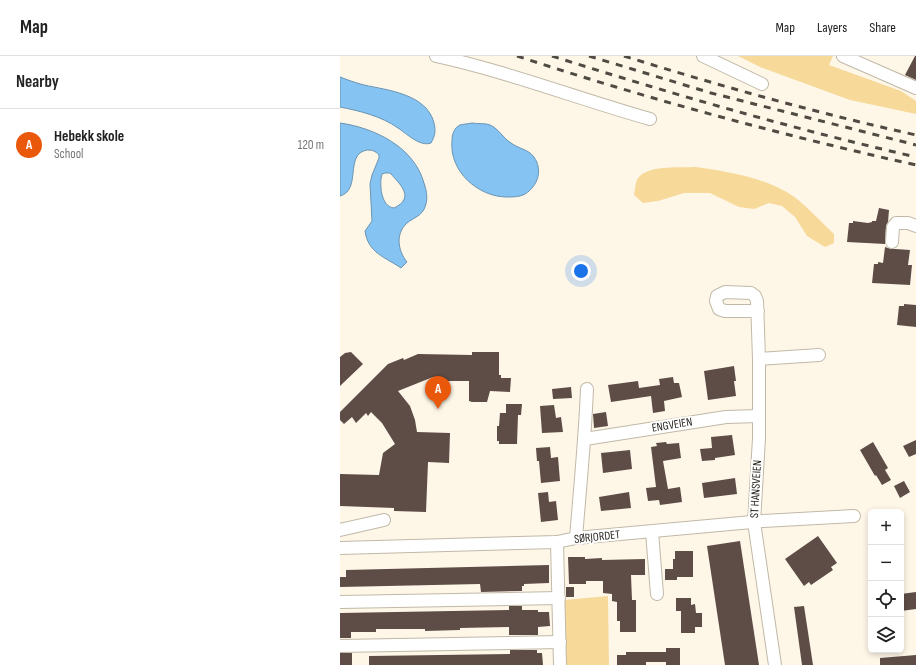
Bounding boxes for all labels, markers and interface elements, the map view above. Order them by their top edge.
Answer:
text: Map [20,16,48,39]
text: Map [775,19,795,36]
text: Layers [817,19,847,36]
text: Share [869,19,896,36]
text: Nearby [16,72,59,92]
text: Hebekk skole [54,127,124,146]
text: A [26,137,32,153]
text: 120 m [298,137,324,153]
text: School [54,146,84,162]
your location [571,261,591,281]
pin: A [425,376,451,409]
street label: ENGVEIEN [651,414,693,436]
street label: ST HANSVEIEN [747,460,765,518]
map controls [868,509,904,653]
button: + [868,509,904,545]
street label: SØRJORDET [573,527,621,547]
button: − [868,545,904,581]
button: locate [868,581,904,617]
button: layers [868,617,904,653]

